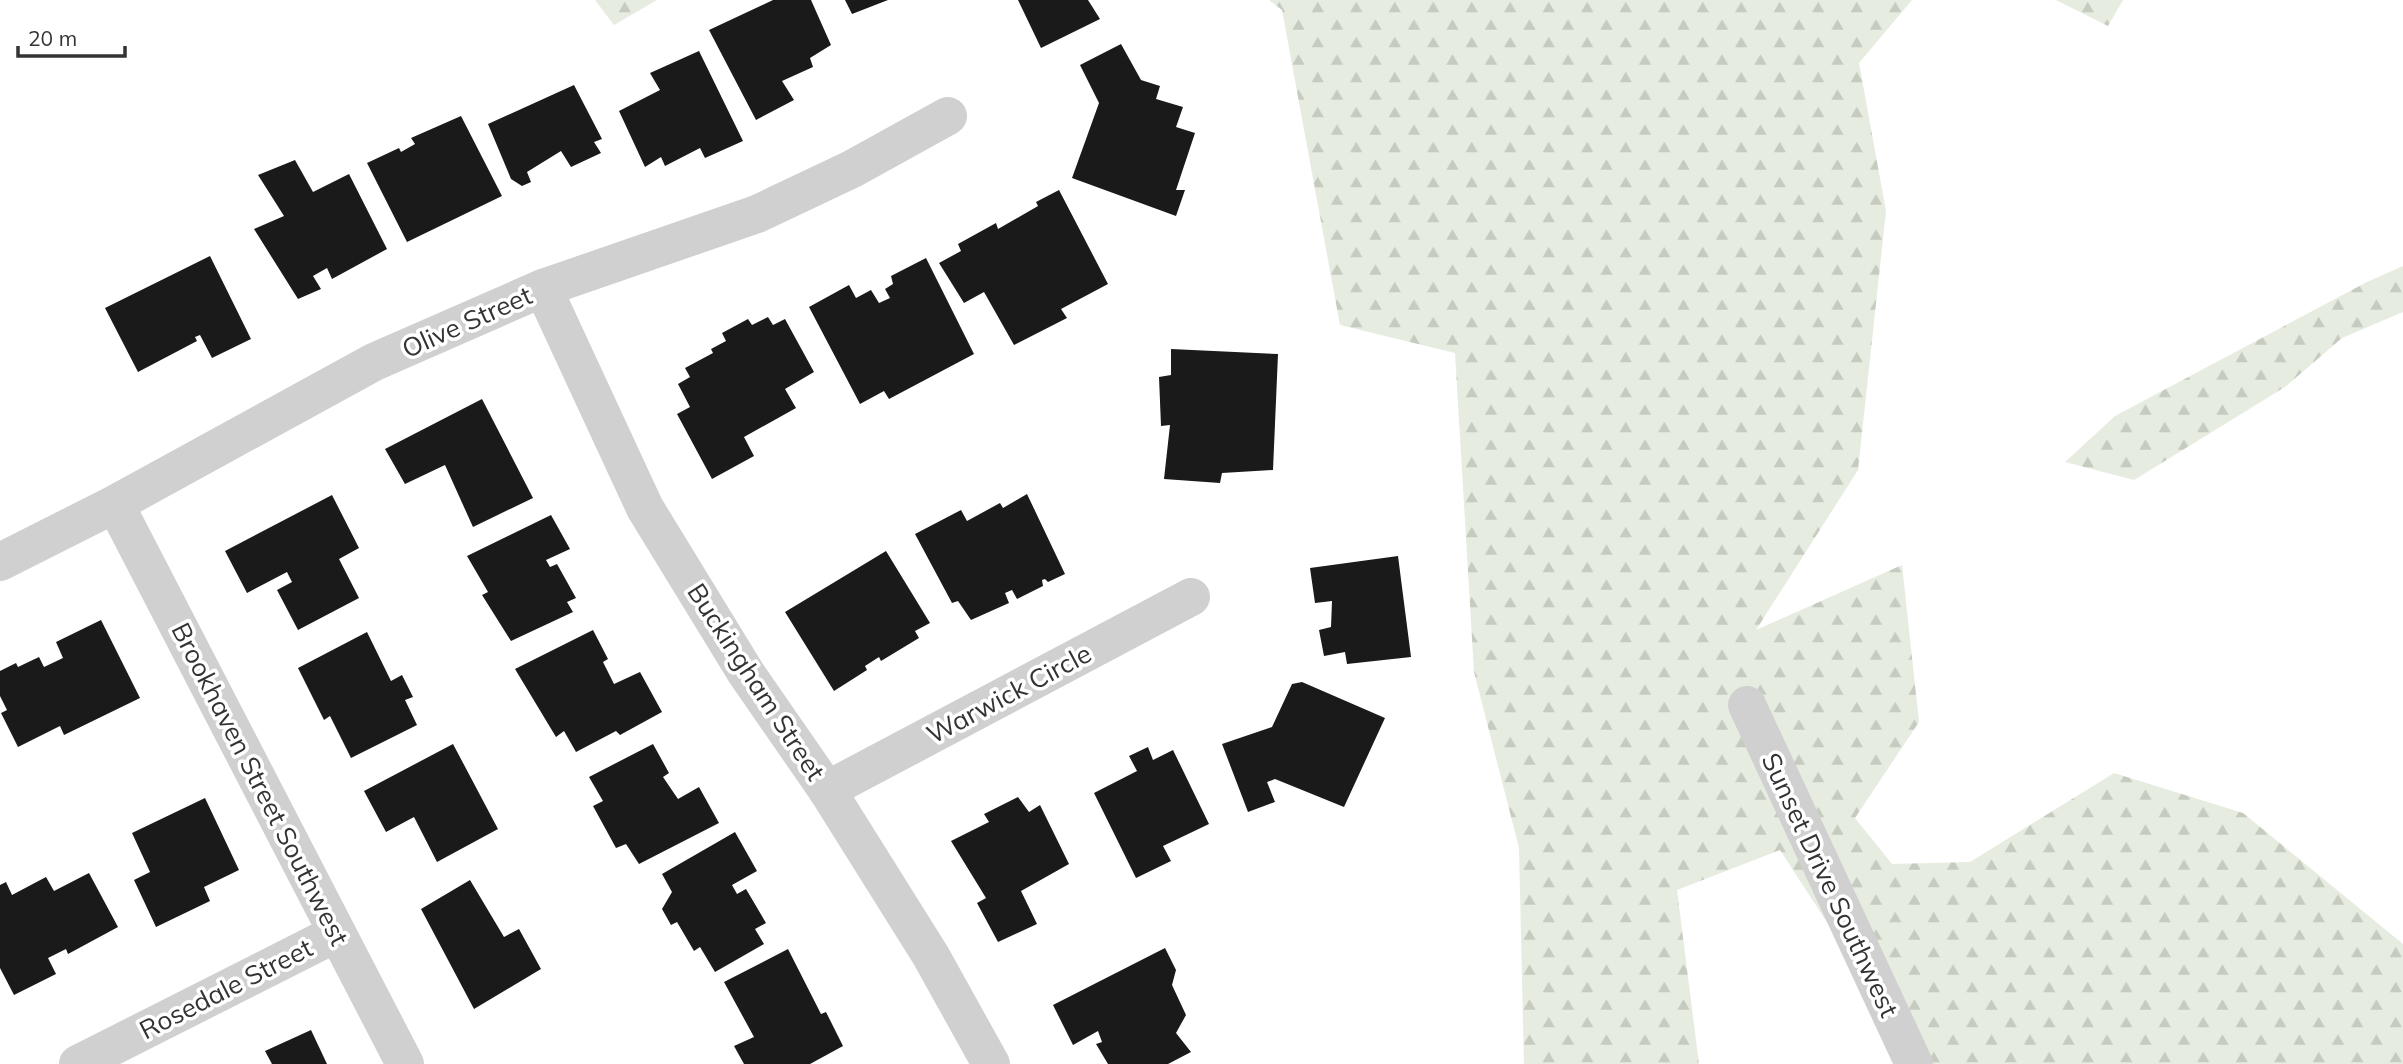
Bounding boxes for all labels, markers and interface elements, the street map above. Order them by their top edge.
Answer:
scale bar [18,14,124,58]
text: 20 m [28,25,77,51]
street label: Olive Street [397,278,537,365]
street label: Buckingham Street [680,577,832,786]
street label: Brookhaven Street Southwest [165,617,356,951]
street label: Warwick Circle [921,636,1097,751]
street label: Sunset Drive Southwest [1755,747,1906,1022]
street label: Rosedale Street [134,931,318,1046]

